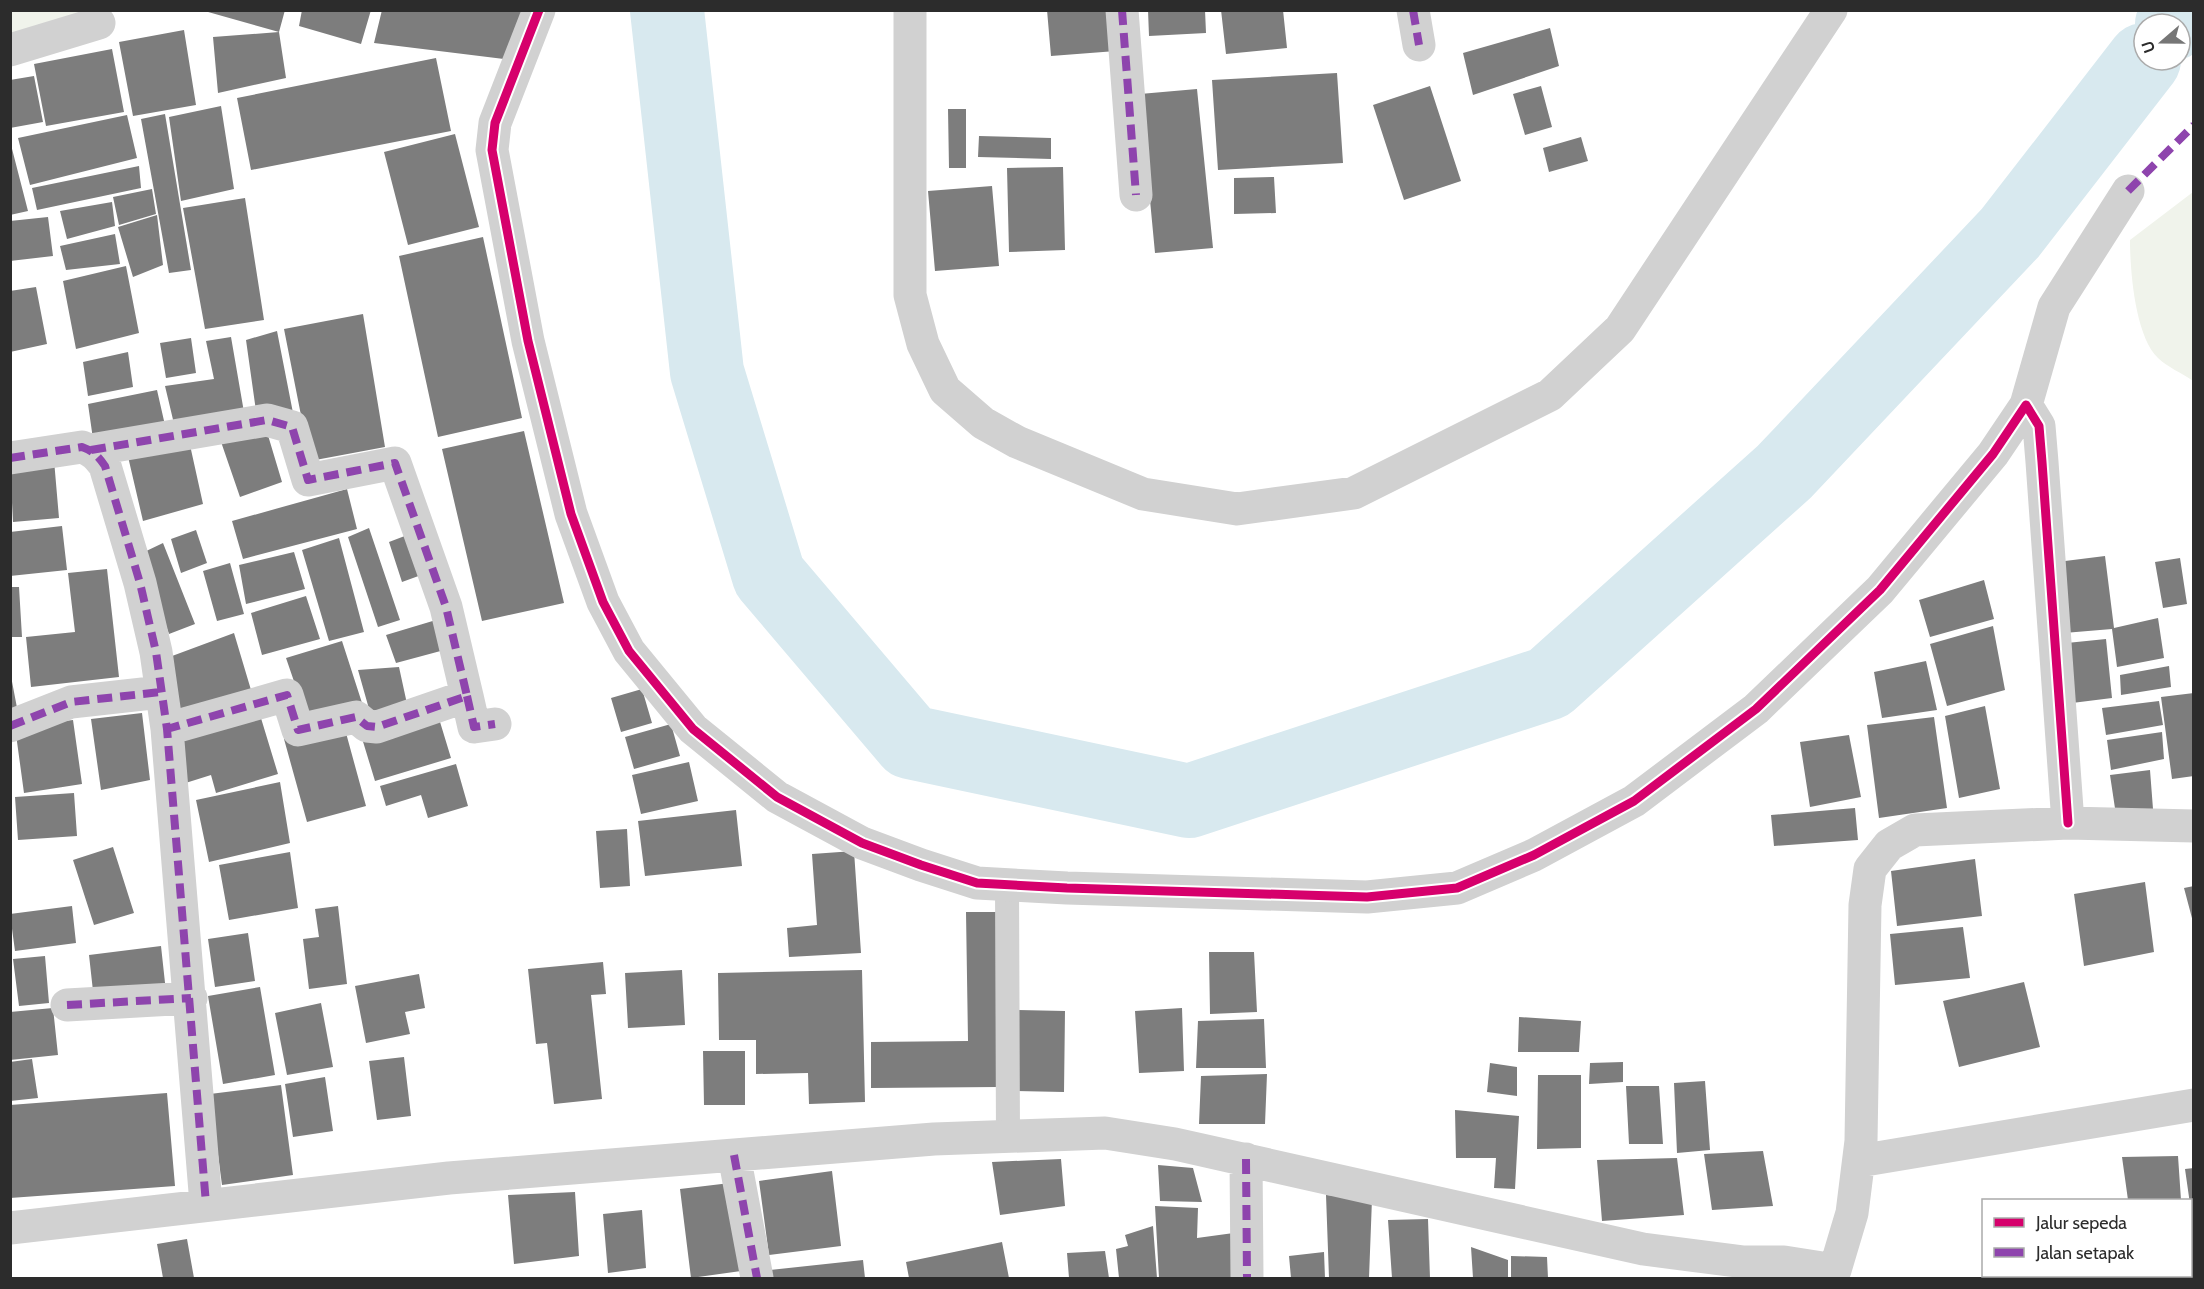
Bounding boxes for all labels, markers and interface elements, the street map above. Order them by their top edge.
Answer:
north arrow [2132,12,2192,72]
text: U [2137,38,2159,56]
legend [1982,1199,2192,1277]
text: Jalur sepeda [2035,1212,2127,1234]
text: Jalan setapak [2035,1242,2135,1264]

